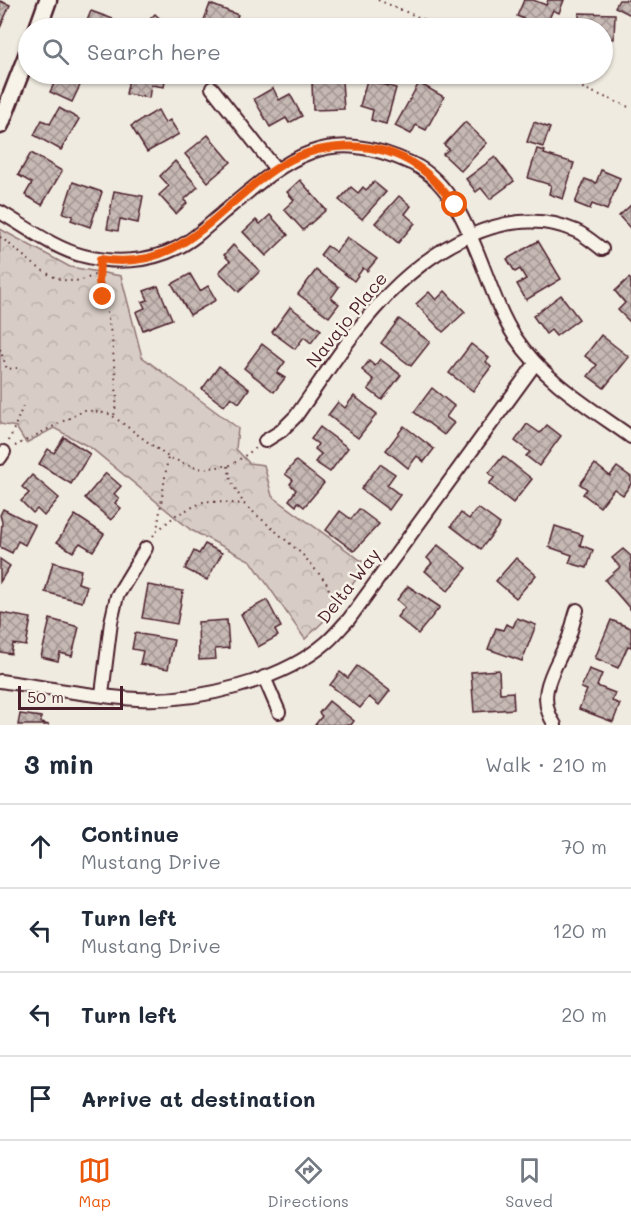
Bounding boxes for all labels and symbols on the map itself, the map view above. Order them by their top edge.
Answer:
route start [441,191,467,217]
street label: Navajo Place [300,267,392,372]
route end [89,283,115,309]
street label: Delta Way [311,543,385,628]
scale bar [18,683,123,710]

